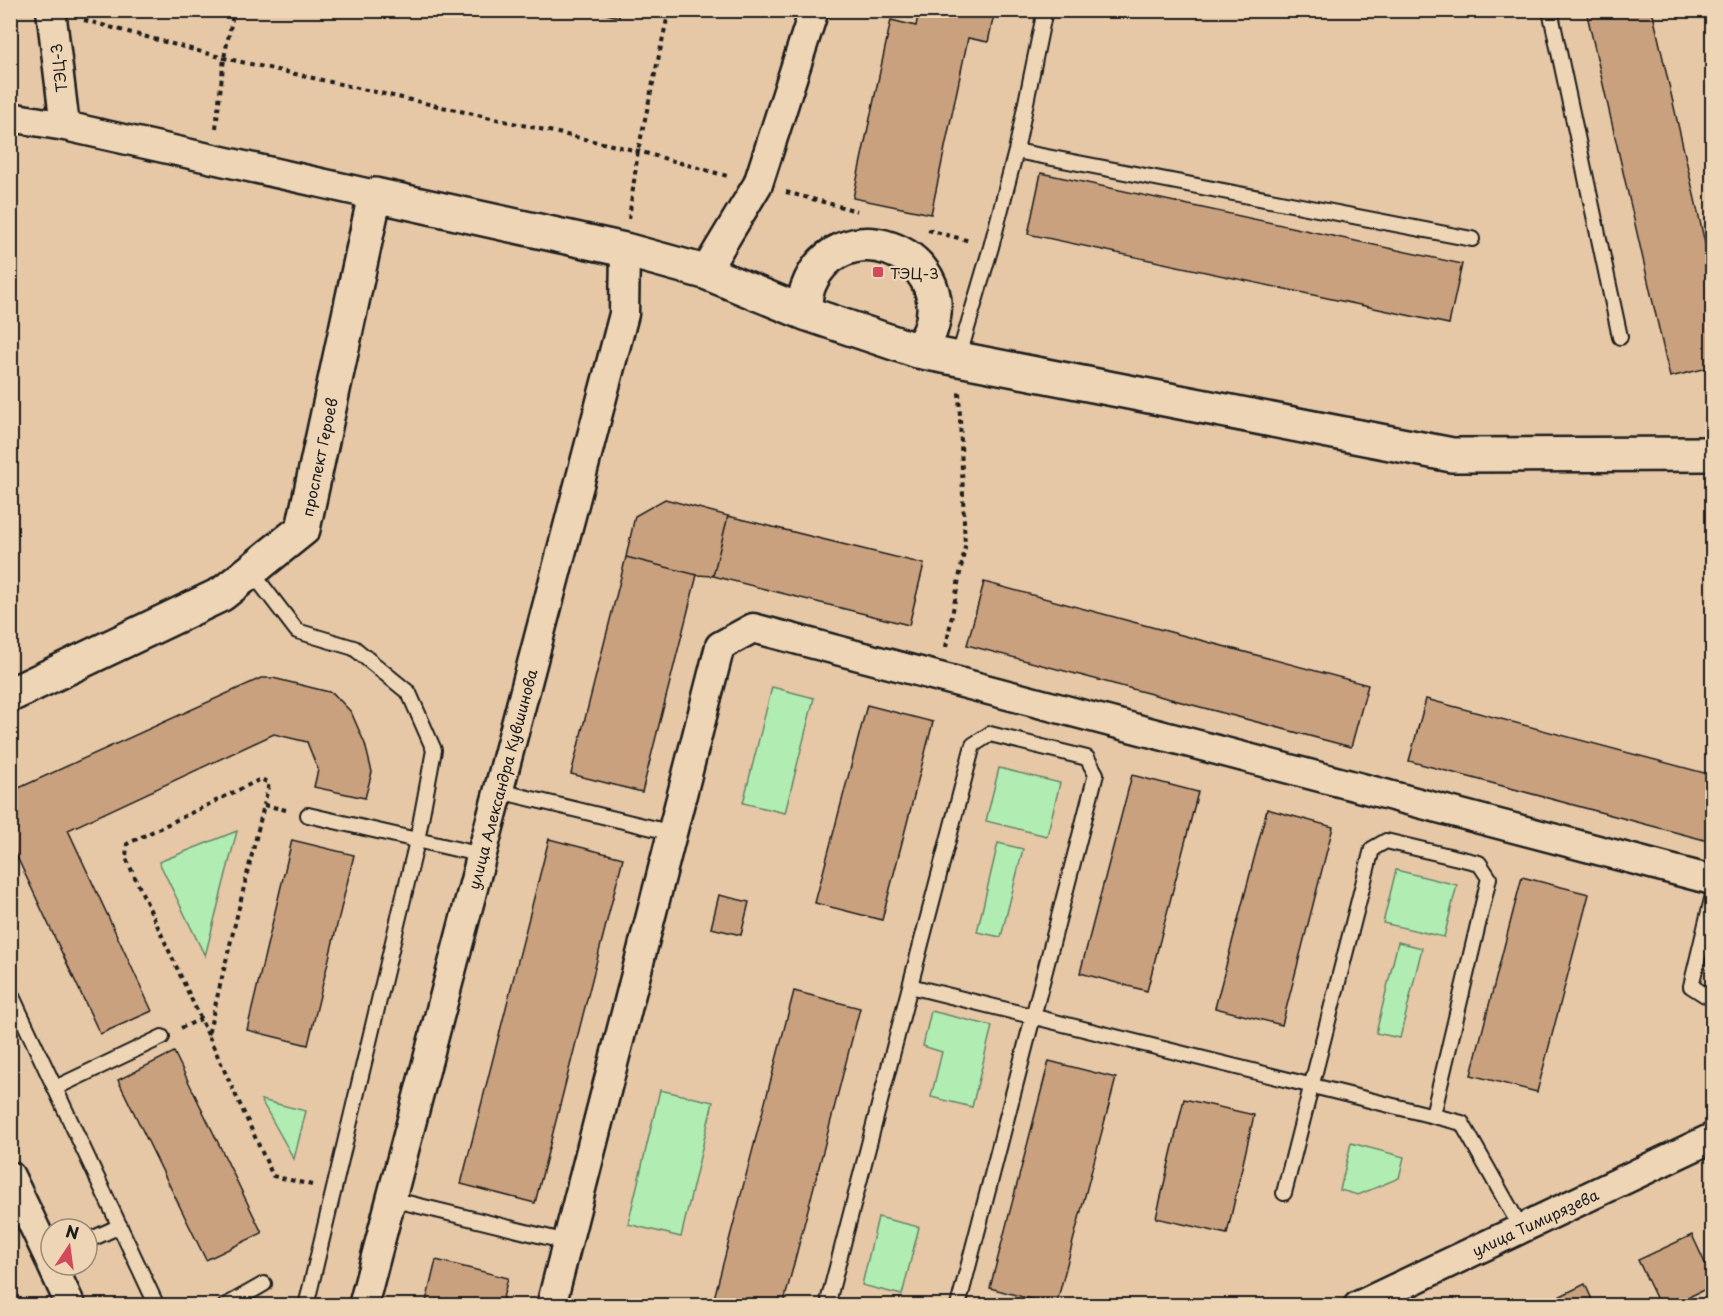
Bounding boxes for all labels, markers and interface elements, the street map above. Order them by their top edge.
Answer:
street label: ТЭЦ-3 [44,42,72,94]
place label: ТЭЦ-3 [890,261,939,284]
marker: ТЭЦ-3 [871,265,885,279]
street label: проспект Героев [295,395,343,519]
street label: улица Александра Кувшинова [461,666,543,892]
street label: улица Тимирязева [1468,1182,1603,1261]
north arrow [39,1217,99,1277]
text: N [64,1218,81,1245]

